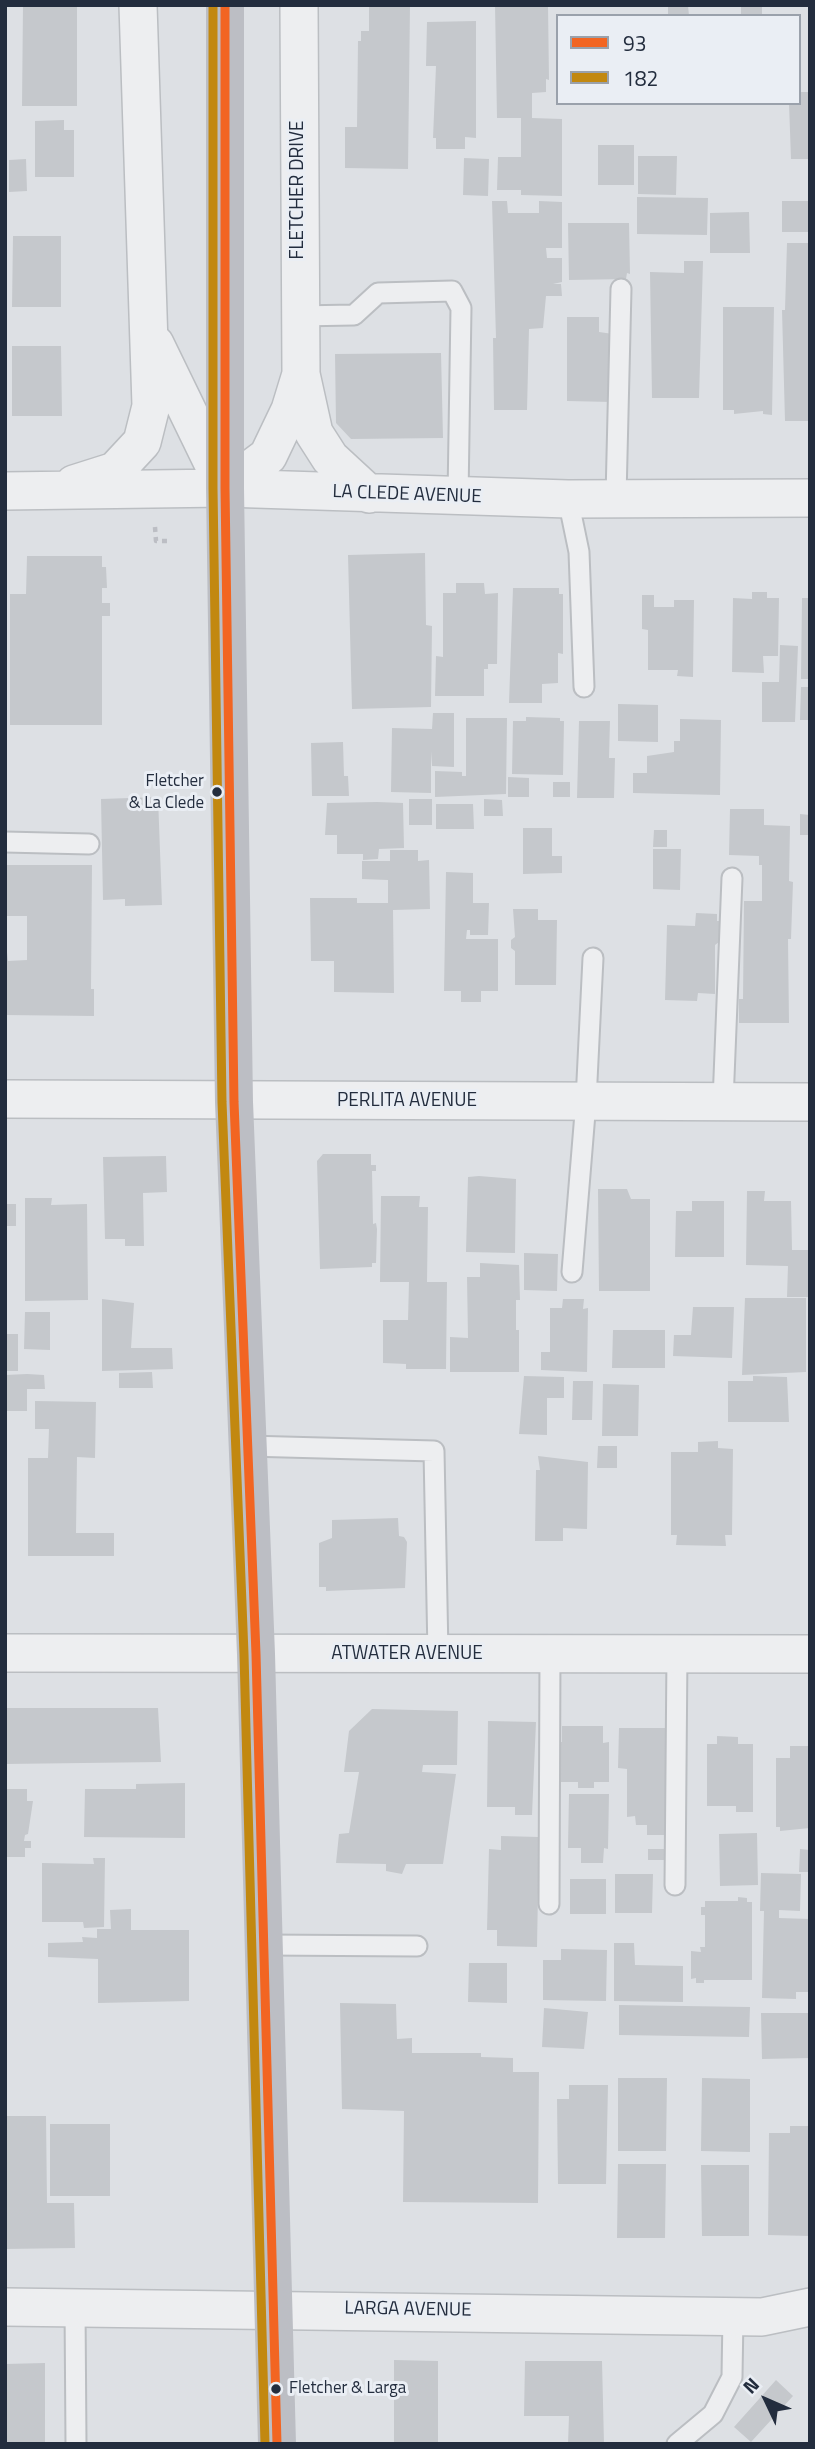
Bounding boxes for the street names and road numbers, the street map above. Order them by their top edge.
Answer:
street label: FLETCHER DRIVE [287,120,309,260]
street label: LA CLEDE AVENUE [332,481,482,509]
street label: PERLITA AVENUE [337,1090,477,1112]
street label: ATWATER AVENUE [331,1643,483,1665]
street label: LARGA AVENUE [344,2297,472,2323]

